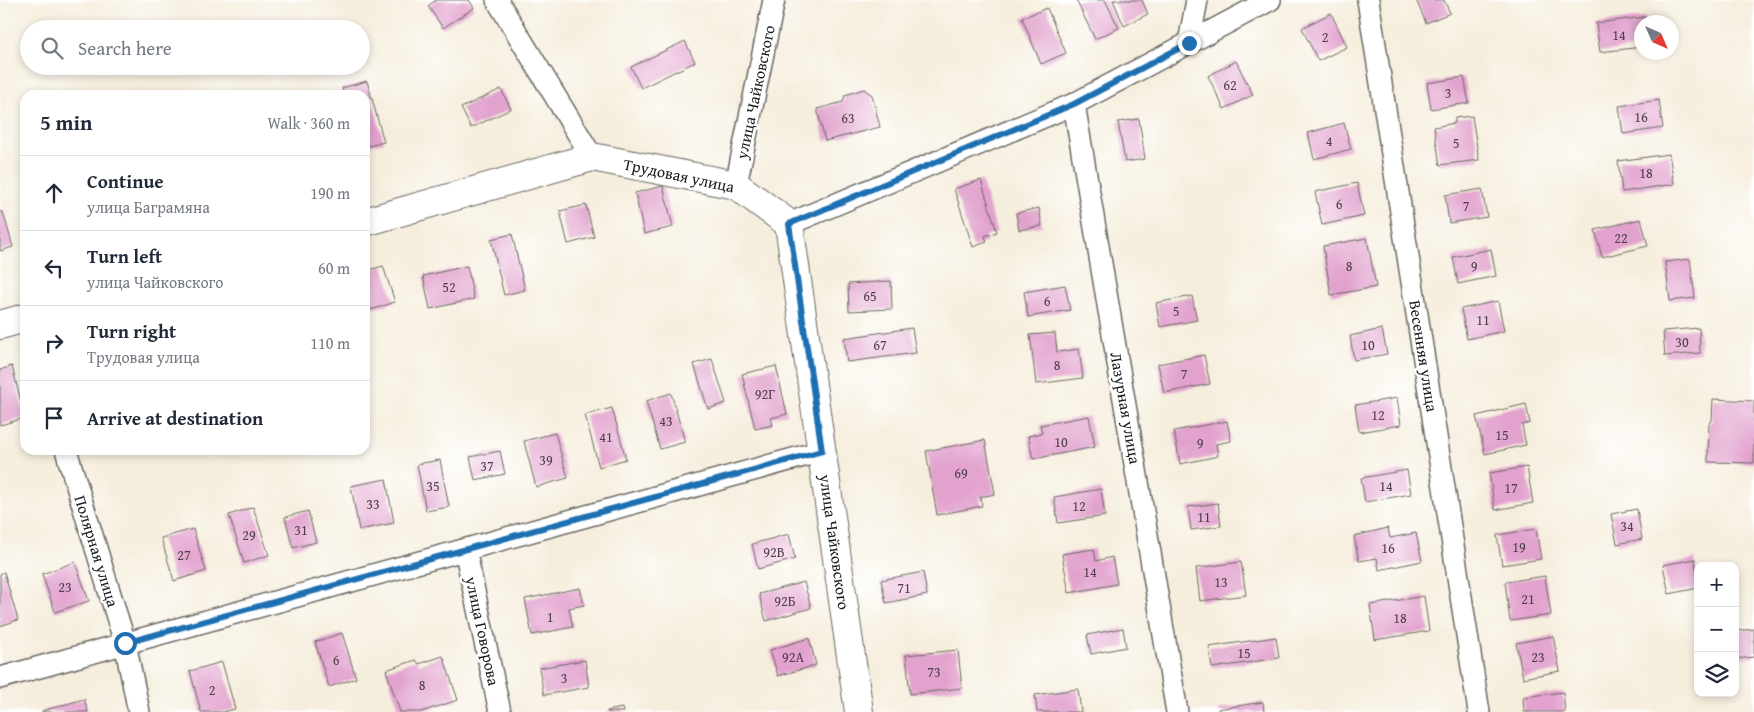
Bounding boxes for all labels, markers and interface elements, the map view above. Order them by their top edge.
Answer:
north arrow [1634,15,1679,60]
search box [20,20,370,75]
street label: улица Чайковского [729,23,781,162]
house number: 14 [1612,25,1626,45]
house number: 2 [1322,27,1328,47]
route end [1178,32,1201,55]
icon: search [38,34,66,62]
text: Search here [78,34,172,62]
house number: 62 [1223,75,1237,95]
house number: 3 [1445,83,1451,103]
text: 5 min [40,107,92,138]
house number: 16 [1634,107,1648,127]
house number: 63 [841,108,855,128]
text: Walk · 360 m [267,111,350,135]
house number: 4 [1326,131,1333,151]
house number: 5 [1453,133,1459,153]
street label: Трудовая улица [621,152,737,199]
house number: 18 [1639,163,1653,183]
text: Continue [87,167,164,195]
icon: ahead [40,179,68,207]
text: 190 m [310,181,350,205]
house number: 6 [1336,194,1343,214]
text: улица Баграмяна [87,195,210,219]
house number: 7 [1463,196,1470,216]
house number: 22 [1614,228,1628,248]
text: Turn left [87,242,162,270]
icon: left [40,254,68,282]
text: 60 m [318,256,350,280]
house number: 8 [1346,256,1353,276]
house number: 9 [1471,256,1478,276]
text: улица Чайковского [87,270,224,294]
house number: 52 [442,277,456,297]
house number: 65 [863,286,877,306]
house number: 6 [1044,291,1051,311]
street label: Весенняя улица [1403,298,1445,414]
house number: 5 [1173,301,1179,321]
house number: 11 [1476,310,1490,330]
text: Turn right [87,317,176,345]
icon: right [40,329,68,357]
text: 110 m [310,331,350,355]
house number: 30 [1675,332,1689,352]
house number: 67 [873,335,887,355]
house number: 10 [1361,335,1375,355]
text: Трудовая улица [87,345,200,369]
street label: Лазурная улица [1104,350,1148,466]
house number: 8 [1054,355,1061,375]
house number: 7 [1181,364,1188,384]
house number: 92Г [755,384,775,404]
icon: arrive [40,404,68,432]
text: Arrive at destination [87,404,263,432]
house number: 12 [1371,405,1385,425]
house number: 43 [659,411,673,431]
house number: 15 [1495,425,1509,445]
house number: 41 [599,427,613,447]
house number: 10 [1054,432,1068,452]
house number: 9 [1197,433,1204,453]
house number: 39 [539,450,553,470]
house number: 37 [480,456,494,476]
house number: 69 [954,463,968,483]
street label: улица Чайковского [813,472,856,611]
house number: 35 [426,476,440,496]
house number: 14 [1379,476,1393,496]
house number: 17 [1504,478,1518,498]
street label: Полярная улица [69,492,126,610]
house number: 33 [366,494,380,514]
house number: 12 [1072,496,1086,516]
house number: 11 [1197,507,1211,527]
house number: 34 [1620,516,1634,536]
house number: 31 [294,520,308,540]
house number: 29 [242,525,256,545]
house number: 19 [1512,537,1526,557]
house number: 16 [1381,538,1395,558]
house number: 92В [763,542,785,562]
house number: 27 [177,545,191,565]
house number: 14 [1083,562,1097,582]
map controls [1694,562,1739,697]
button: + [1694,562,1739,607]
house number: 13 [1214,572,1228,592]
street label: улица Говорова [460,573,506,688]
house number: 23 [58,577,72,597]
house number: 71 [897,578,911,598]
house number: 21 [1521,589,1535,609]
house number: 92Б [774,591,796,611]
house number: 1 [547,607,553,627]
button: − [1694,607,1739,652]
house number: 18 [1393,608,1407,628]
route start [114,632,137,655]
house number: 15 [1237,643,1251,663]
house number: 92А [782,647,804,667]
house number: 23 [1531,647,1545,667]
house number: 6 [333,650,340,670]
button: layers [1694,652,1739,697]
house number: 73 [927,662,941,682]
house number: 3 [561,668,567,688]
house number: 8 [419,675,426,695]
house number: 2 [209,680,215,700]

